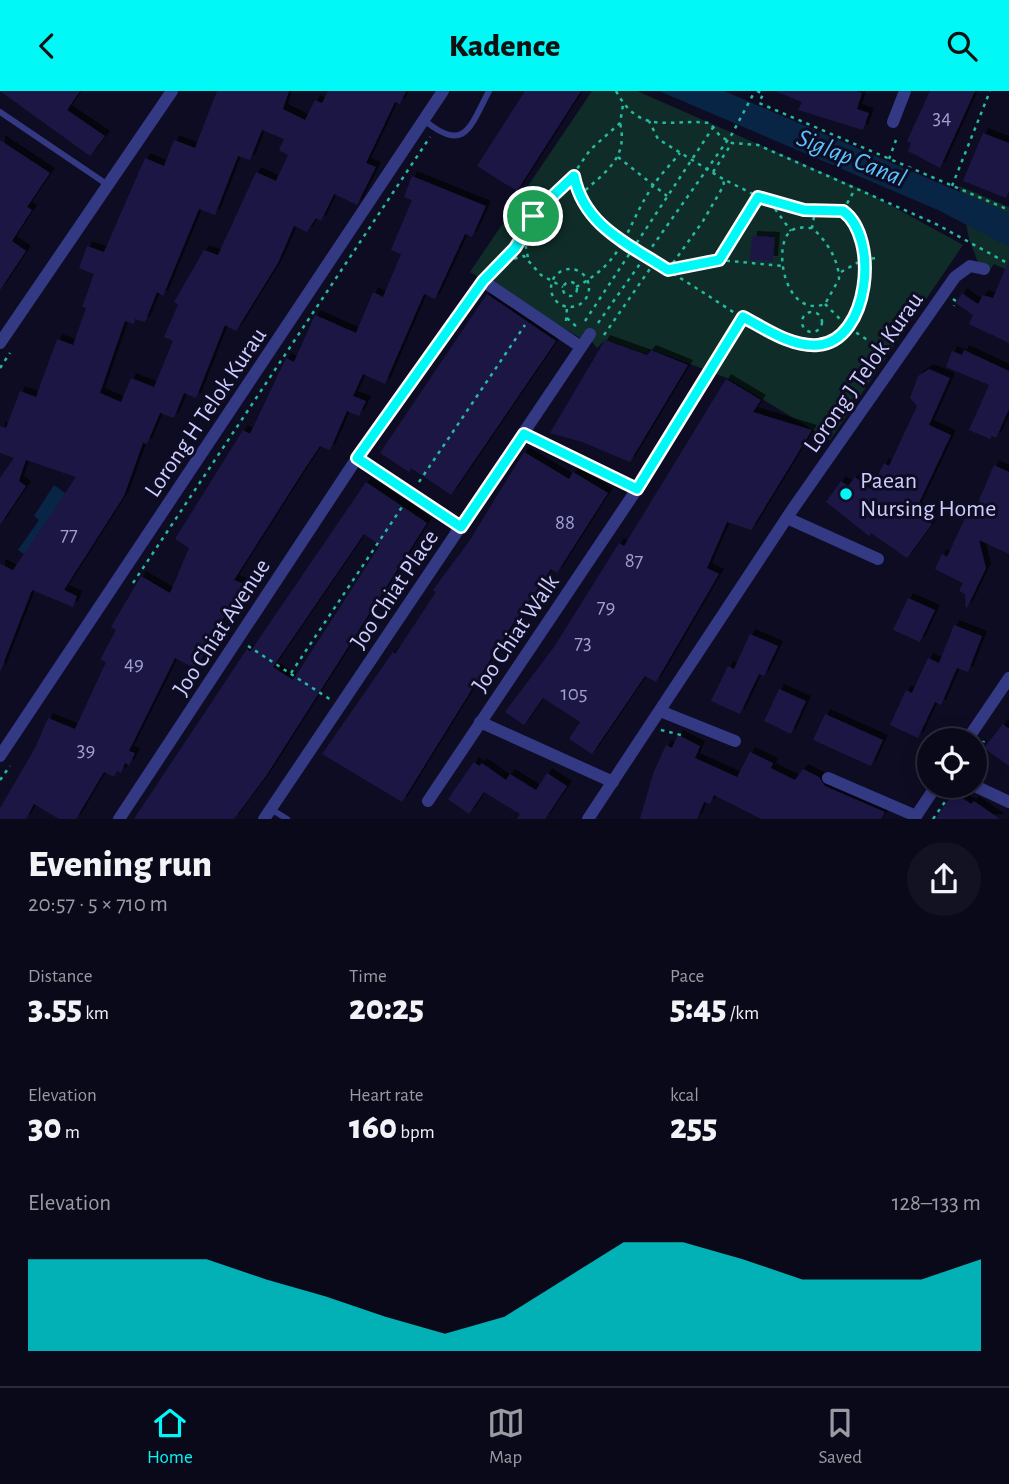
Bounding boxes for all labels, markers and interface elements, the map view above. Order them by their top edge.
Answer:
icon: back [28,27,66,65]
icon: search [943,27,981,65]
text: Kadence [449,30,560,62]
house number: 34 [933,107,951,128]
water label: Siglap Canal [793,124,910,192]
pin [503,186,563,246]
icon: arrive [514,197,552,235]
street label: Lorong J Telok Kurau [800,288,928,457]
street label: Lorong H Telok Kurau [140,324,271,501]
place label: Paean Nursing Home [860,469,996,521]
marker: Paean Nursing Home [838,486,854,502]
house number: 88 [555,512,575,533]
house number: 77 [60,524,78,545]
street label: Joo Chiat Place [346,526,443,653]
house number: 87 [625,550,644,571]
street label: Joo Chiat Avenue [169,555,275,700]
street label: Joo Chiat Walk [468,570,564,697]
house number: 79 [597,596,615,617]
house number: 73 [574,632,592,653]
house number: 49 [124,653,144,674]
house number: 105 [560,683,588,704]
map controls [917,728,987,798]
button: locate [917,728,987,798]
house number: 39 [77,739,95,760]
button: share [907,842,981,916]
text: Evening run [28,846,212,884]
text: 20:57 · 5 × 710 m [28,893,168,916]
text: Distance [28,967,92,986]
text: Time [349,967,387,986]
text: Pace [670,967,704,986]
text: 3.55 [28,991,82,1026]
text: 20:25 [349,991,424,1026]
text: 5:45 [670,991,727,1026]
text: km [82,1004,109,1023]
text: /km [727,1004,759,1023]
text: Elevation [28,1086,97,1105]
text: Heart rate [349,1086,424,1105]
text: kcal [670,1086,699,1105]
text: 30 [28,1110,62,1145]
text: 160 [349,1110,397,1145]
text: 255 [670,1110,717,1145]
text: m [62,1123,80,1142]
text: bpm [397,1123,435,1142]
text: Elevation [28,1192,111,1215]
text: 128–133 m [892,1192,981,1215]
tab: Home [147,1404,193,1469]
tab: Map [487,1404,525,1469]
tab: Saved [819,1404,862,1469]

